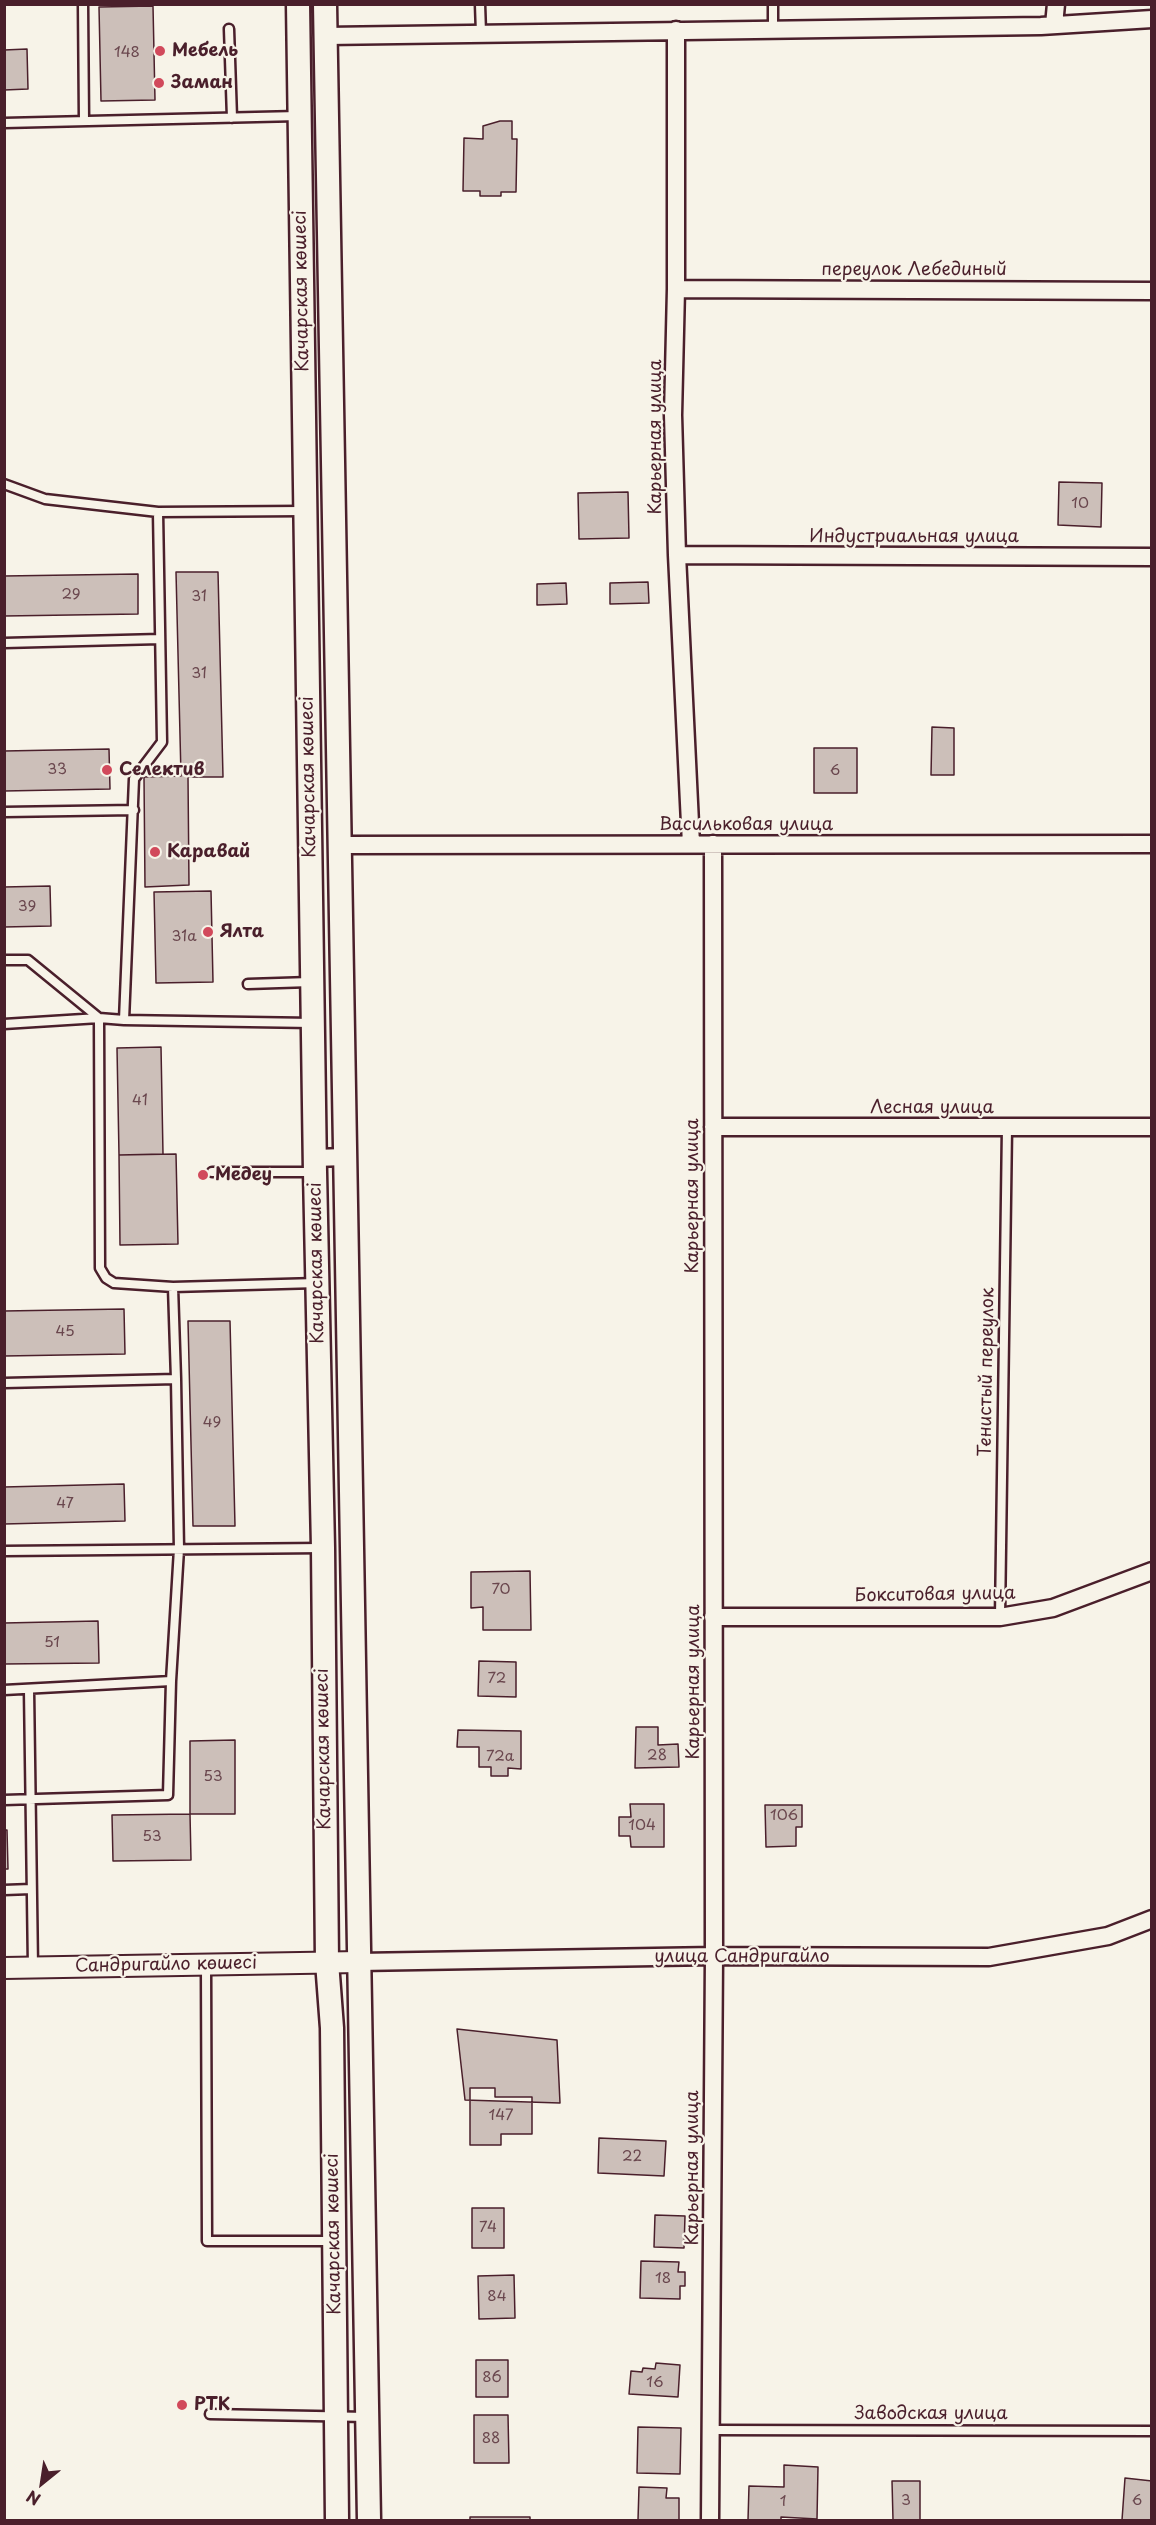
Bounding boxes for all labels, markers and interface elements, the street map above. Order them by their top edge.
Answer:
place label: Мебель [172,40,238,62]
house number: 148 [114,44,140,62]
marker: Мебель [153,44,167,58]
place label: Заман [171,72,233,94]
marker: Заман [152,76,166,90]
street label: Качарская көшесі [290,210,314,372]
street label: переулок Лебединый [821,259,1007,281]
street label: Карьерная улица [645,359,667,515]
house number: 10 [1071,495,1089,513]
street label: Индустриальная улица [809,526,1019,548]
house number: 29 [61,586,81,604]
house number: 31 [191,588,207,606]
house number: 31 [191,665,207,683]
street label: Качарская көшесі [297,696,321,858]
place label: Селектив [119,759,204,781]
house number: 33 [47,761,67,779]
house number: 6 [830,762,840,780]
marker: Селектив [100,763,114,777]
street label: Васильковая улица [659,814,833,836]
place label: Каравай [167,841,250,863]
marker: Каравай [148,845,162,859]
house number: 39 [18,898,36,916]
place label: Ялта [220,921,264,943]
marker: Ялта [201,925,215,939]
house number: 31а [171,928,197,946]
house number: 41 [132,1092,148,1110]
street label: Лесная улица [870,1097,994,1119]
street label: Карьерная улица [682,1118,704,1274]
place label: Медеу [215,1164,272,1186]
marker: Медеу [196,1168,210,1182]
street label: Качарская көшесі [305,1182,329,1344]
street label: Тенистый переулок [975,1287,999,1457]
house number: 45 [55,1323,75,1341]
house number: 49 [203,1414,221,1432]
house number: 47 [56,1495,74,1513]
house number: 70 [491,1581,511,1599]
street label: Бокситовая улица [854,1583,1016,1607]
street label: Карьерная улица [683,1604,705,1760]
house number: 51 [44,1634,60,1652]
street label: Качарская көшесі [312,1668,336,1830]
house number: 72 [488,1670,506,1688]
house number: 28 [647,1747,667,1765]
house number: 72а [486,1748,514,1766]
house number: 53 [203,1768,223,1786]
house number: 106 [770,1807,798,1825]
house number: 104 [628,1817,656,1835]
house number: 53 [142,1828,162,1846]
street label: улица Сандригайло [654,1946,830,1968]
street label: Сандригайло көшесі [75,1953,257,1977]
street label: Карьерная улица [682,2090,704,2246]
house number: 147 [489,2107,513,2125]
house number: 22 [622,2148,642,2166]
street label: Качарская көшесі [322,2153,346,2315]
house number: 74 [479,2219,497,2237]
house number: 18 [655,2270,671,2288]
house number: 84 [487,2288,507,2306]
house number: 86 [482,2369,502,2387]
house number: 16 [646,2374,664,2392]
place label: РТК [194,2394,230,2416]
marker: РТК [175,2398,189,2412]
street label: Заводская улица [854,2403,1008,2425]
house number: 88 [482,2430,500,2448]
north arrow [12,2453,72,2513]
text: N [22,2485,44,2512]
house number: 3 [901,2492,911,2510]
house number: 6 [1132,2492,1142,2510]
house number: 1 [780,2493,786,2511]

